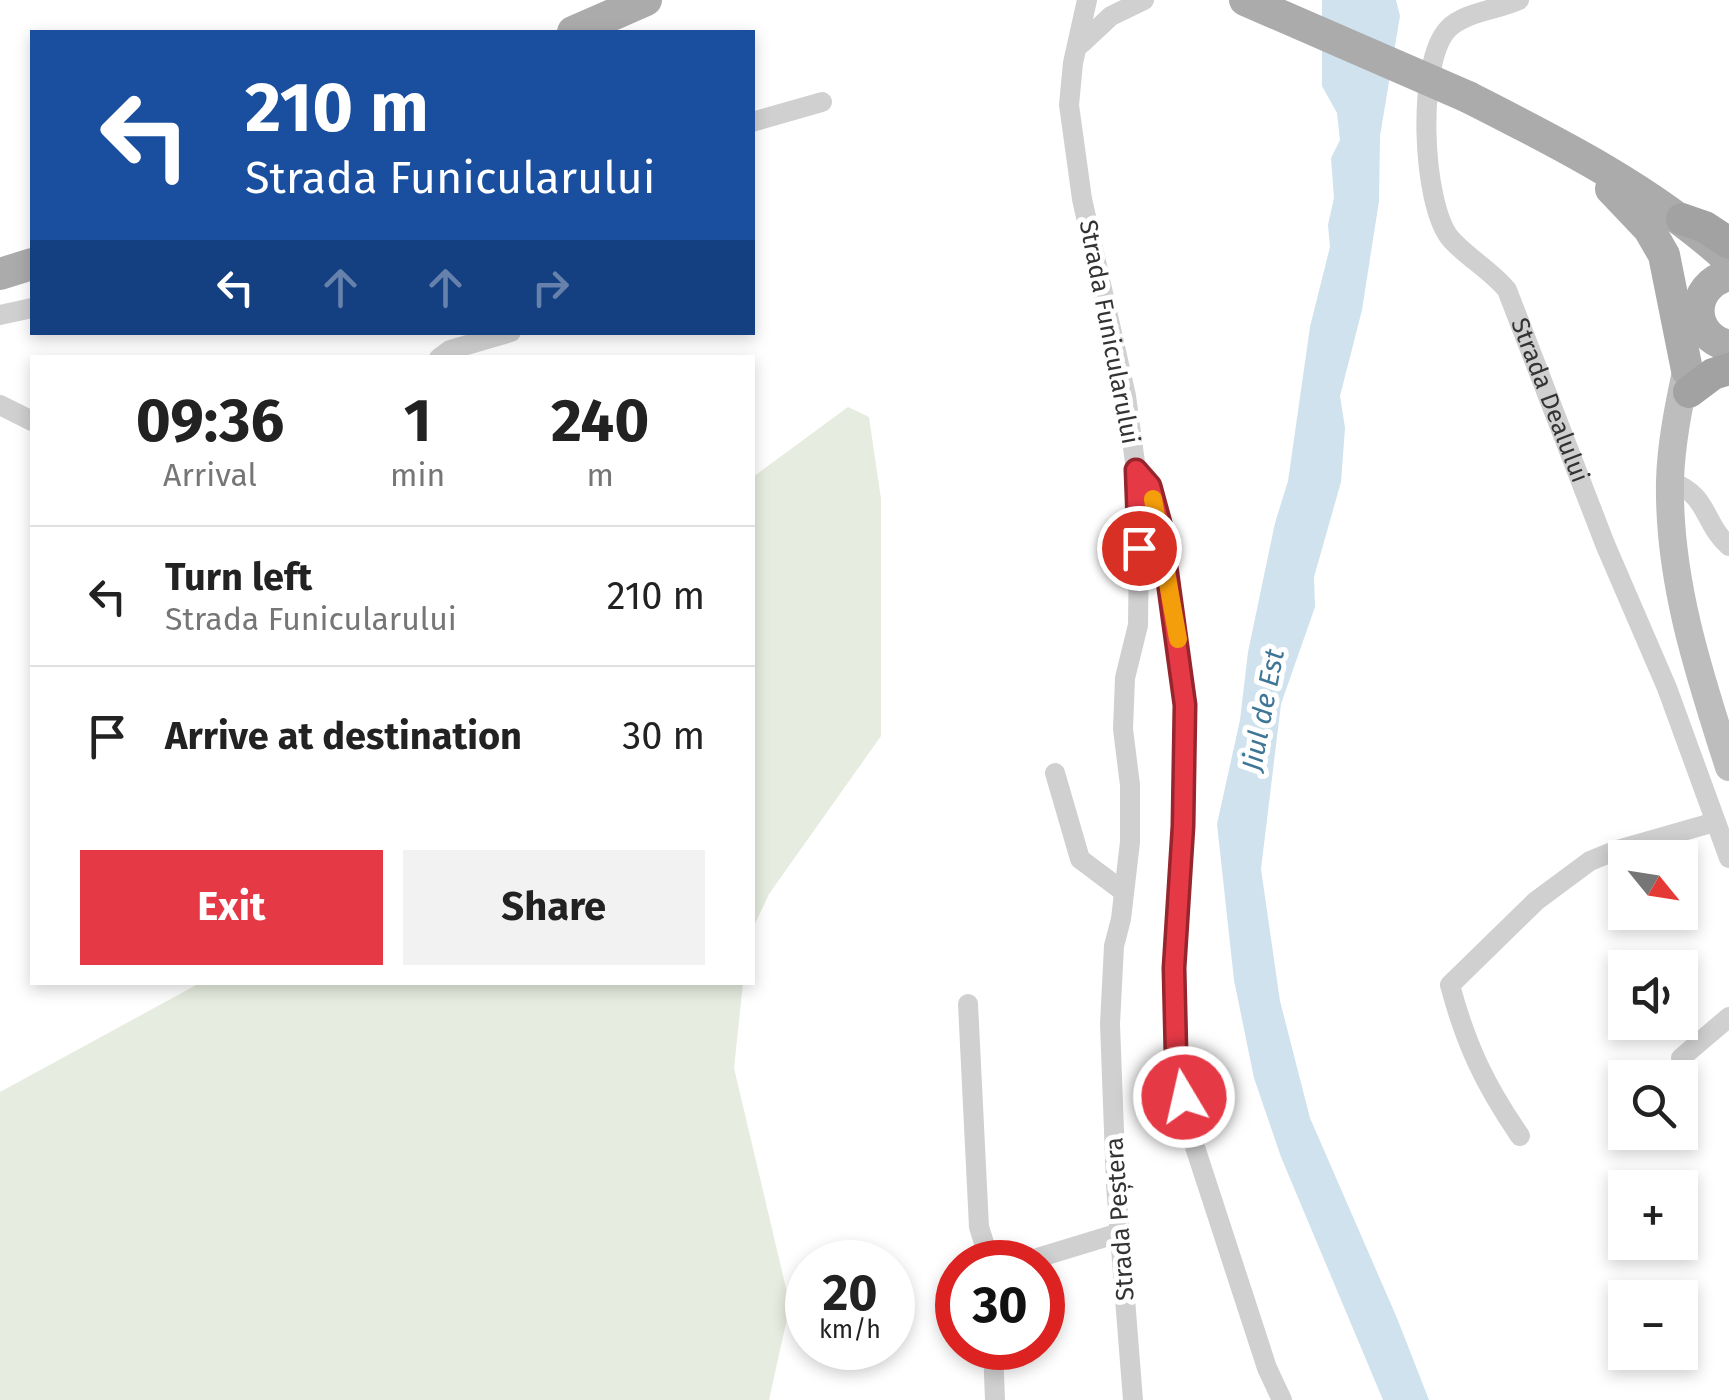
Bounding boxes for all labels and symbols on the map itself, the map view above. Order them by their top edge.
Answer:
street label: Strada Funicularului [1073,217,1145,447]
street label: Strada Dealului [1504,314,1595,487]
pin [1097,506,1182,591]
water label: Jiul de Est [1235,646,1291,776]
north arrow [1608,840,1698,930]
position arrow [1132,1045,1236,1149]
street label: Strada Peștera [1099,1136,1142,1302]
speed limit sign: 30 [935,1240,1065,1370]

